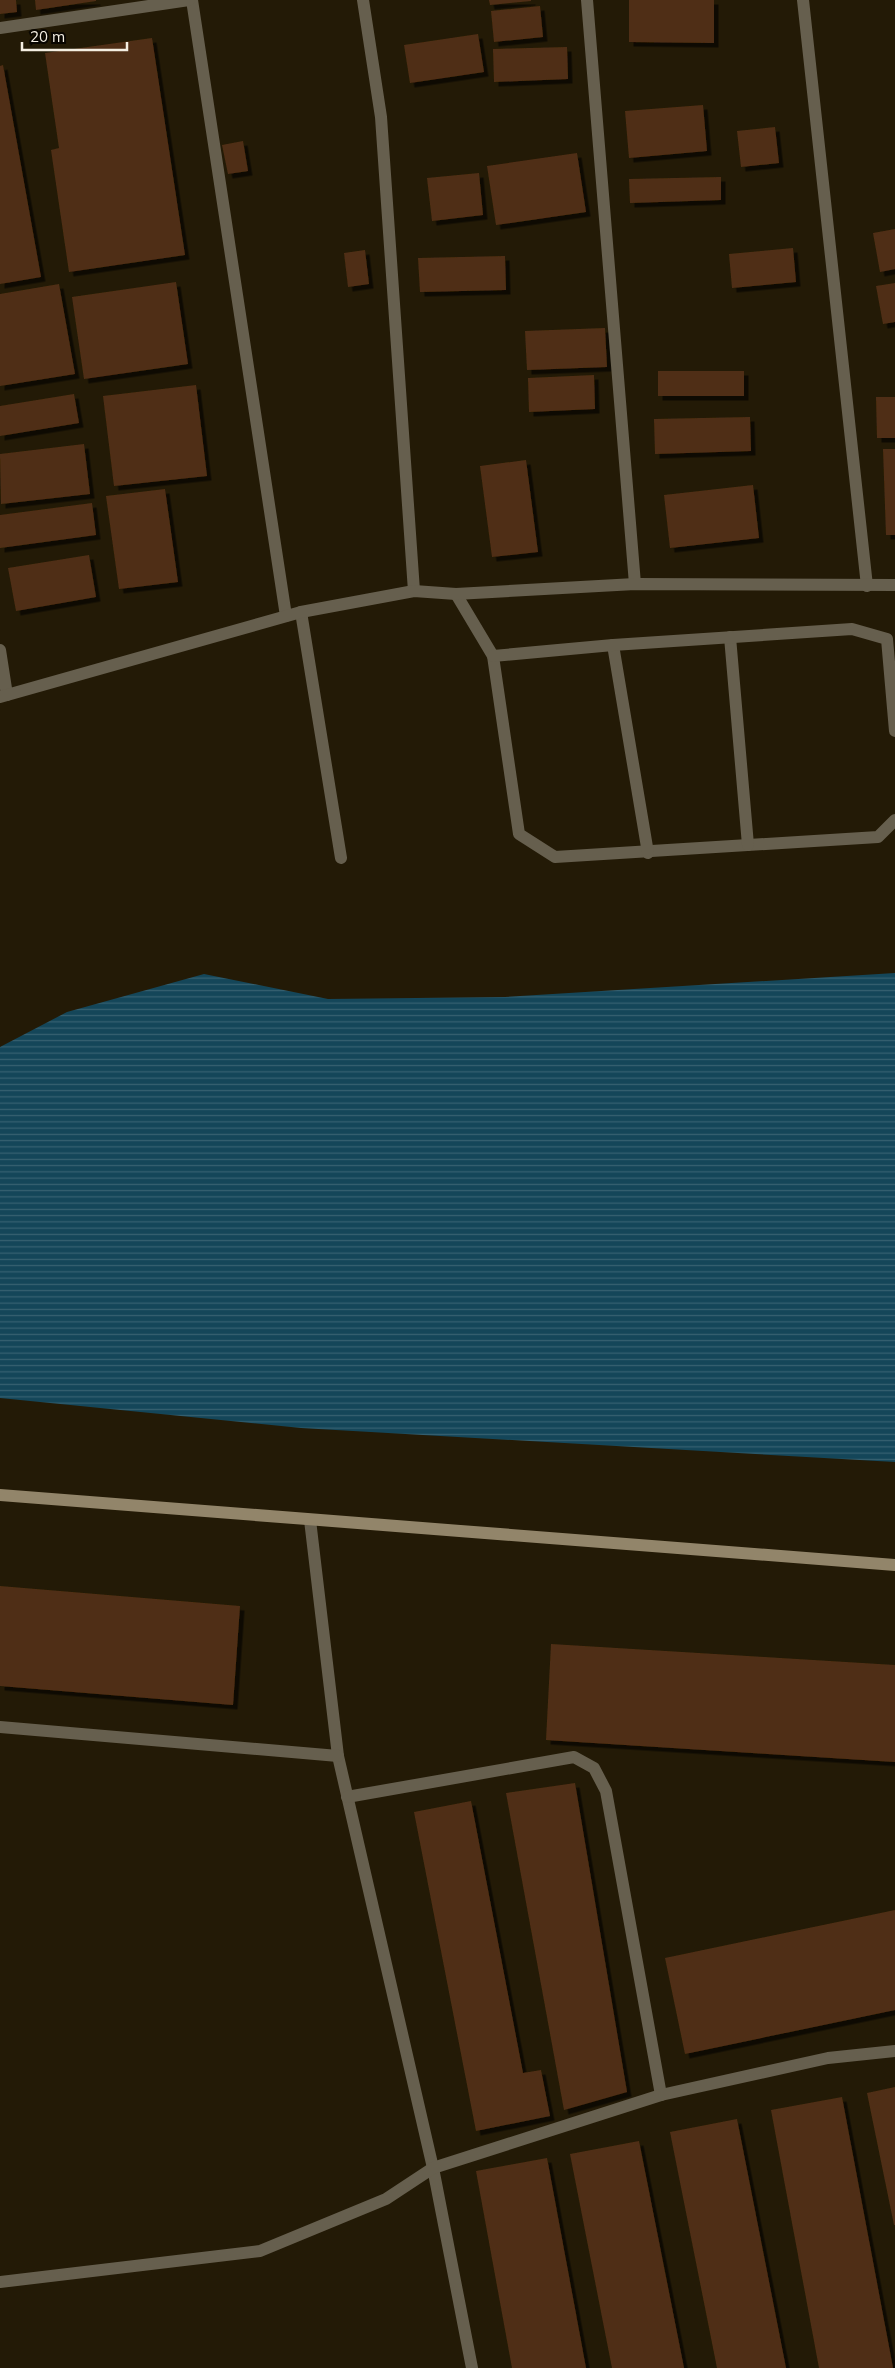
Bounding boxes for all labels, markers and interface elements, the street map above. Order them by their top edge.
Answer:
scale bar [22,20,128,52]
text: 20 m [30,27,65,46]

